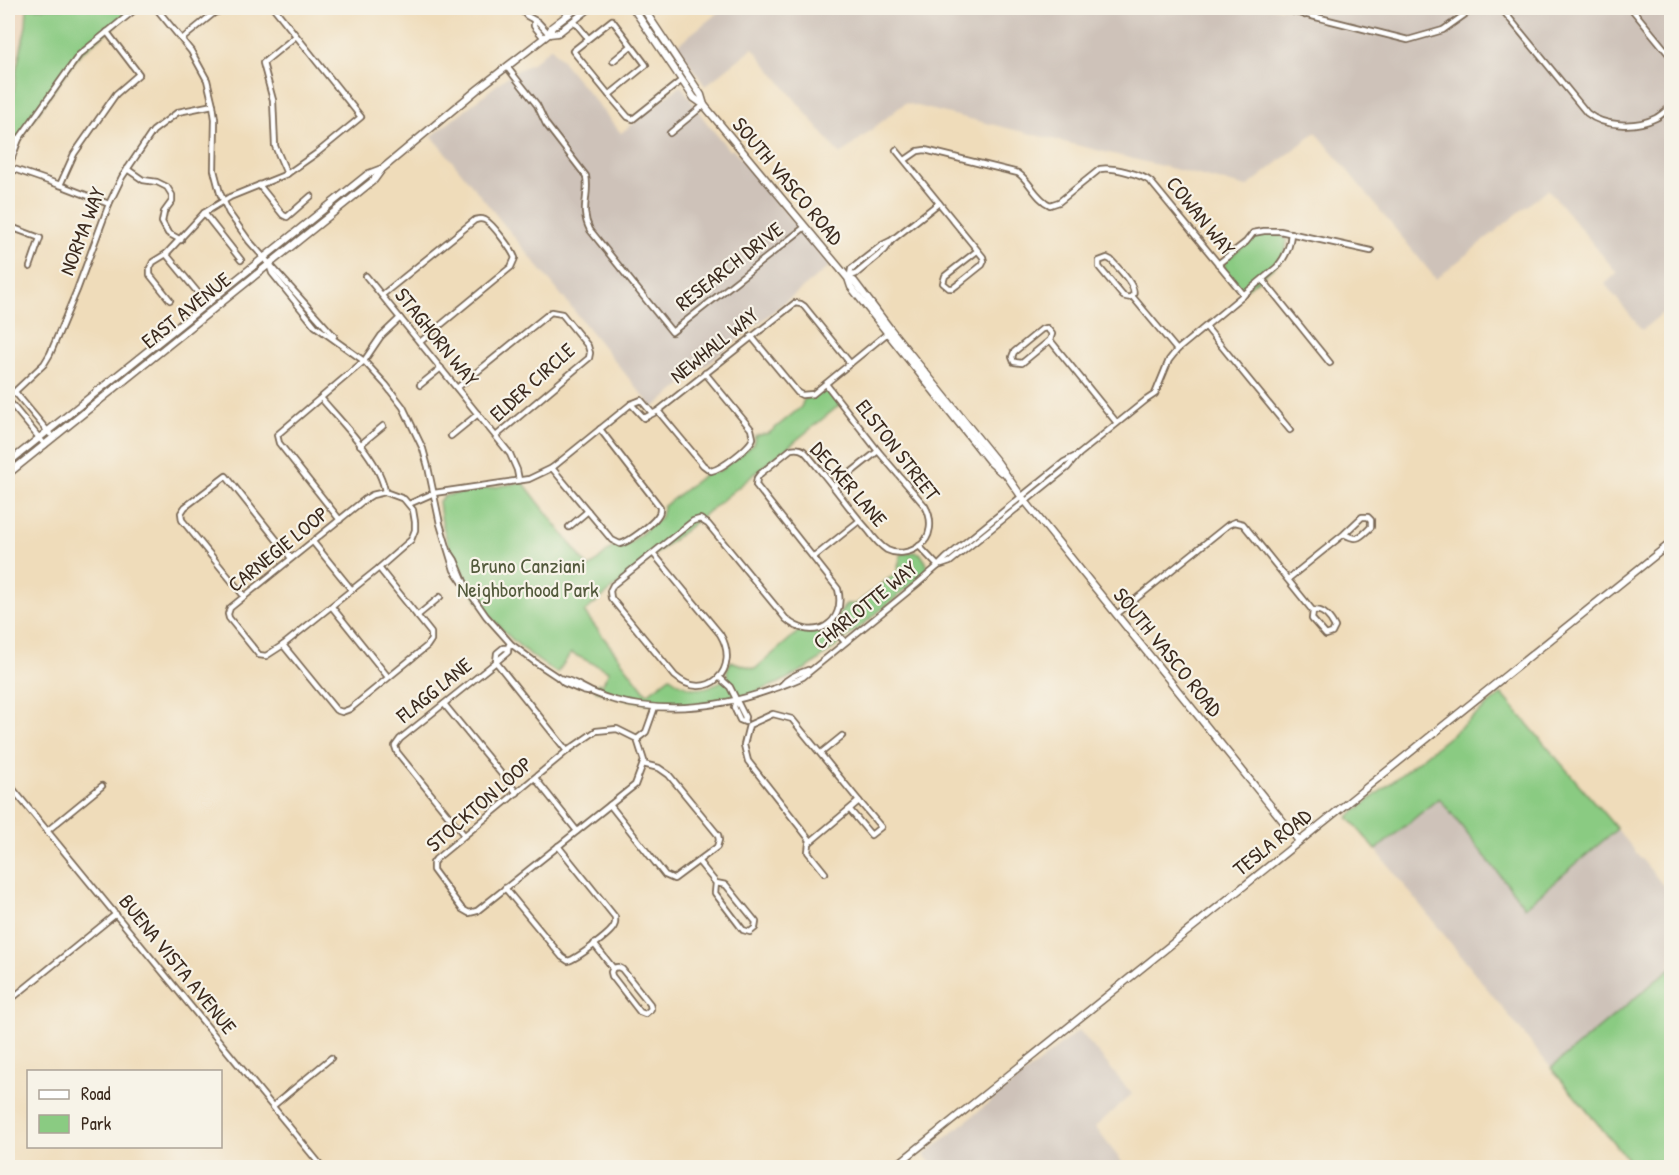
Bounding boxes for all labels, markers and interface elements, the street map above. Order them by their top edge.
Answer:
street label: SOUTH VASCO ROAD [726,111,850,251]
street label: COWAN WAY [1160,170,1243,263]
street label: NORMA WAY [52,182,112,279]
street label: RESEARCH DRIVE [669,215,789,317]
street label: EAST AVENUE [135,265,237,355]
street label: STAGHORN WAY [388,282,486,393]
street label: NEWHALL WAY [664,300,765,390]
street label: ELDER CIRCLE [483,336,581,428]
street label: ELSTON STREET [849,393,948,508]
street label: DECKER LANE [804,435,894,533]
street label: CARNEGIE LOOP [221,499,335,599]
park label: Bruno Canziani Neighborhood Park [457,551,599,604]
street label: CHARLOTTE WAY [807,553,924,656]
street label: SOUTH VASCO ROAD [1107,581,1229,723]
street label: FLAGG LANE [389,651,478,730]
street label: STOCKTON LOOP [420,750,538,858]
street label: TESLA ROAD [1227,801,1317,883]
street label: BUENA VISTA AVENUE [112,888,244,1040]
legend [27,1070,222,1148]
text: Road [81,1081,111,1106]
text: Park [81,1111,112,1136]

